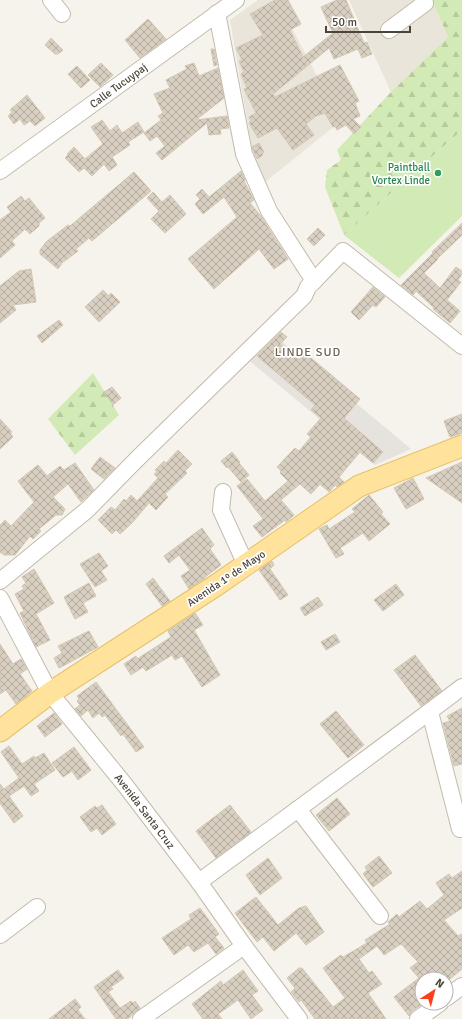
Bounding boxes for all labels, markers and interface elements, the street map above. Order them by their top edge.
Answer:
scale bar [326,8,410,34]
text: 50 m [332,15,357,30]
street label: Calle Tucuypaj [87,61,150,111]
place label: Paintball Vortex Linde [372,161,430,187]
marker: Paintball Vortex Linde [433,168,443,178]
district label: LINDE SUD [275,345,341,360]
street label: Avenida 1º de Mayo [185,547,268,609]
street label: Avenida Santa Cruz [112,771,177,852]
north arrow [414,971,454,1011]
text: N [433,976,447,991]

